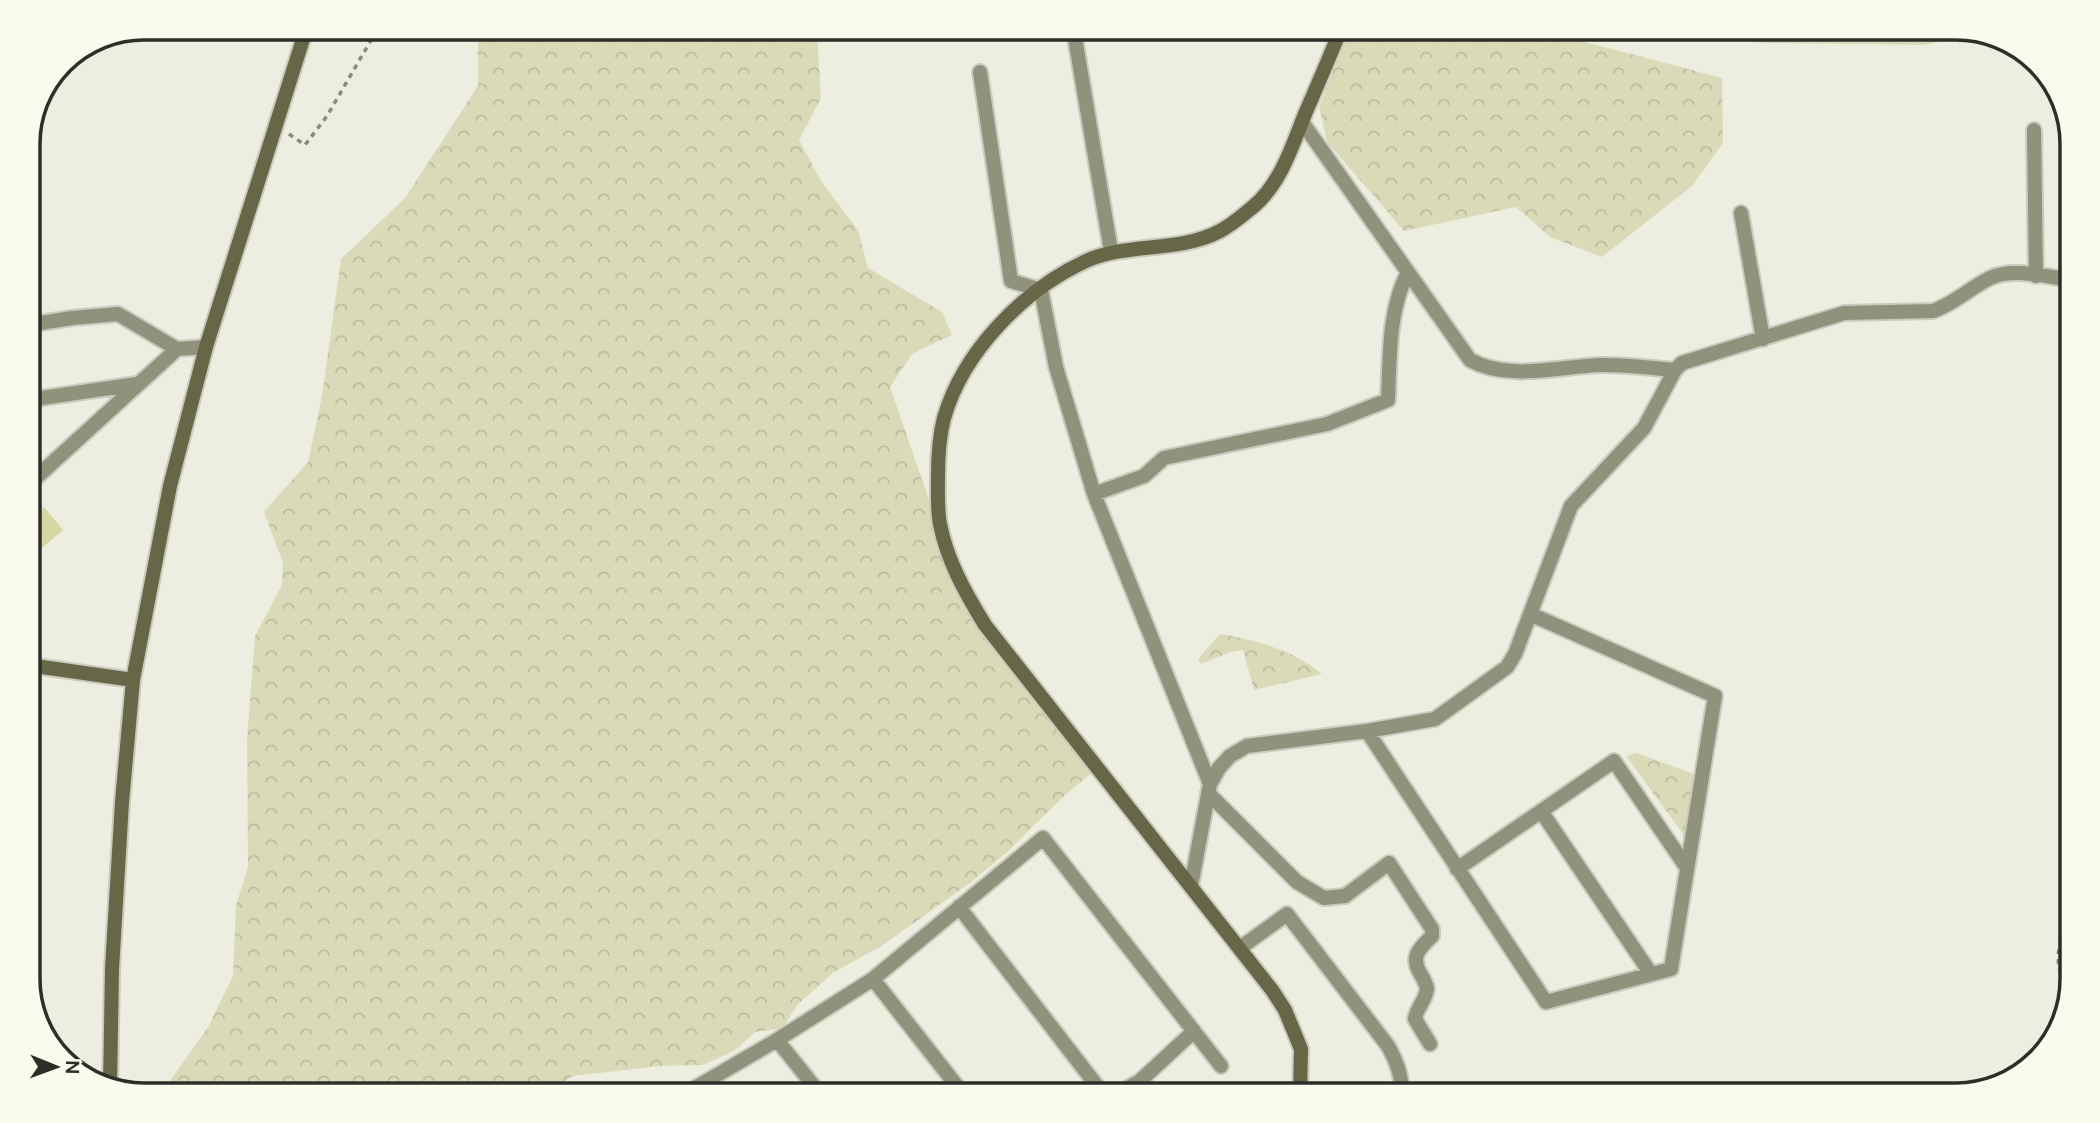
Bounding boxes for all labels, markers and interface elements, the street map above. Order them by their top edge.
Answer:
north arrow [21,1032,91,1102]
text: N [60,1060,85,1074]

